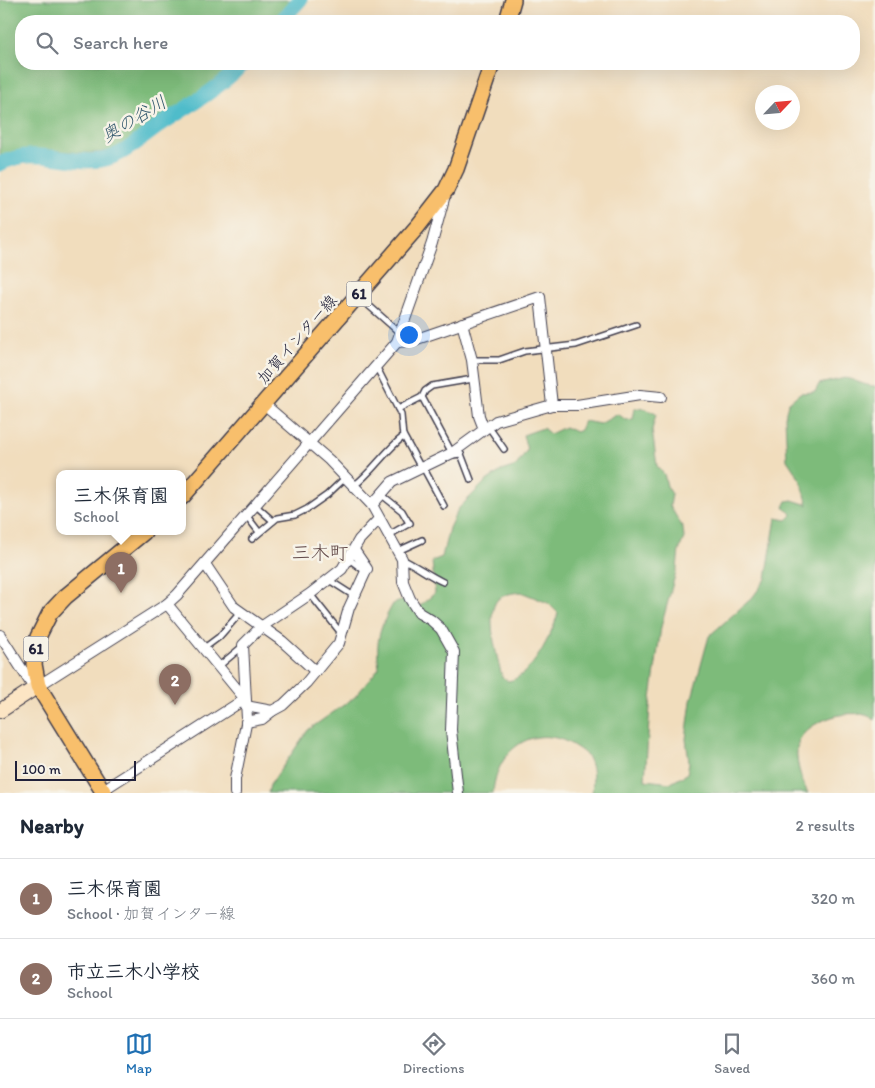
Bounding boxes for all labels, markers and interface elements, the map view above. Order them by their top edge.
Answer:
search box [15,15,860,70]
icon: search [33,29,61,57]
text: Search here [73,31,168,54]
north arrow [755,85,800,130]
water label: 奥の谷川 [97,91,171,147]
road number: 61 [346,282,372,306]
street label: 加賀インター線 [253,291,341,387]
your location [396,322,422,348]
popup [56,470,186,535]
text: 三木保育園 [73,484,169,507]
text: School [73,507,119,526]
district label: 三木町 [291,541,349,564]
pin: 1 [105,552,137,593]
road number: 61 [24,636,48,662]
pin: 2 [159,664,191,705]
scale bar [15,758,136,781]
text: 100 m [22,761,61,778]
text: Nearby [20,813,84,838]
text: 2 results [795,816,855,835]
text: 三木保育園 [67,877,162,900]
text: 1 [32,889,40,908]
text: 320 m [811,889,855,908]
text: School · 加賀インター線 [67,904,235,923]
text: 市立三木小学校 [67,960,200,983]
text: 2 [32,969,40,988]
text: 360 m [811,969,855,988]
text: School [67,983,113,1002]
tab: Map [125,1030,153,1077]
tab: Directions [403,1030,464,1077]
tab: Saved [714,1030,750,1077]

